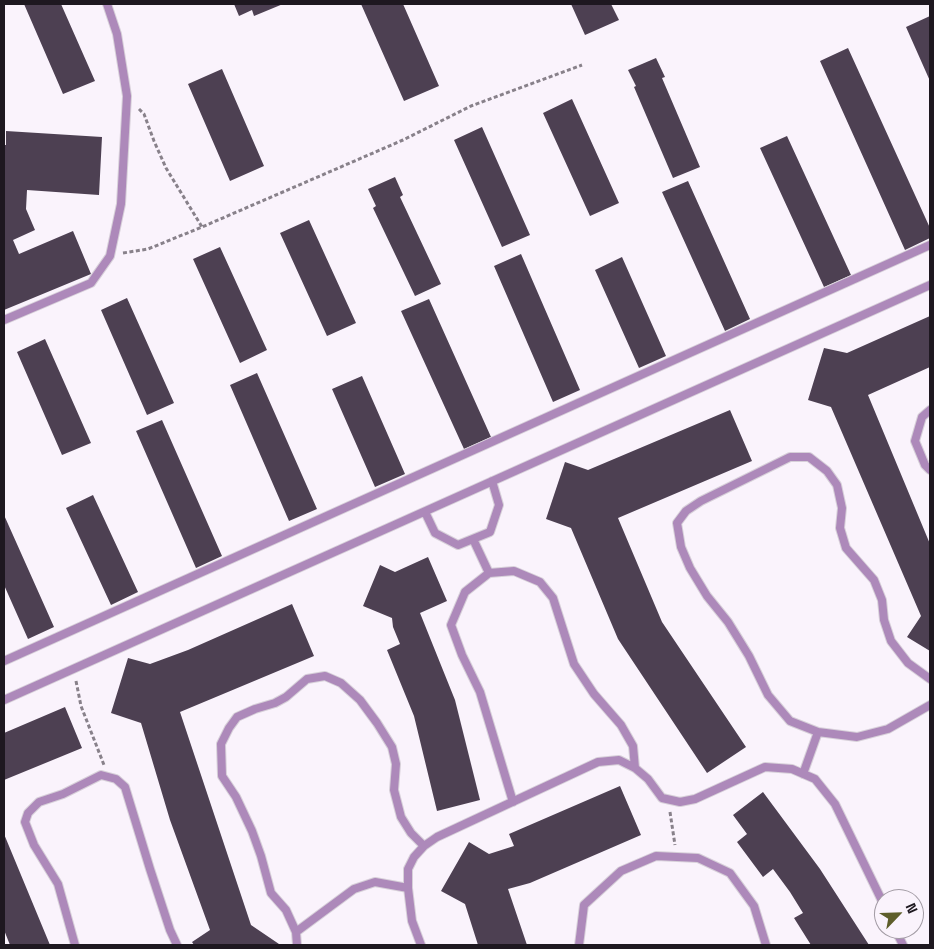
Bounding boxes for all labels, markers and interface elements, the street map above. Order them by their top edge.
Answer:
north arrow [874,889,924,939]
text: N [902,900,922,916]

